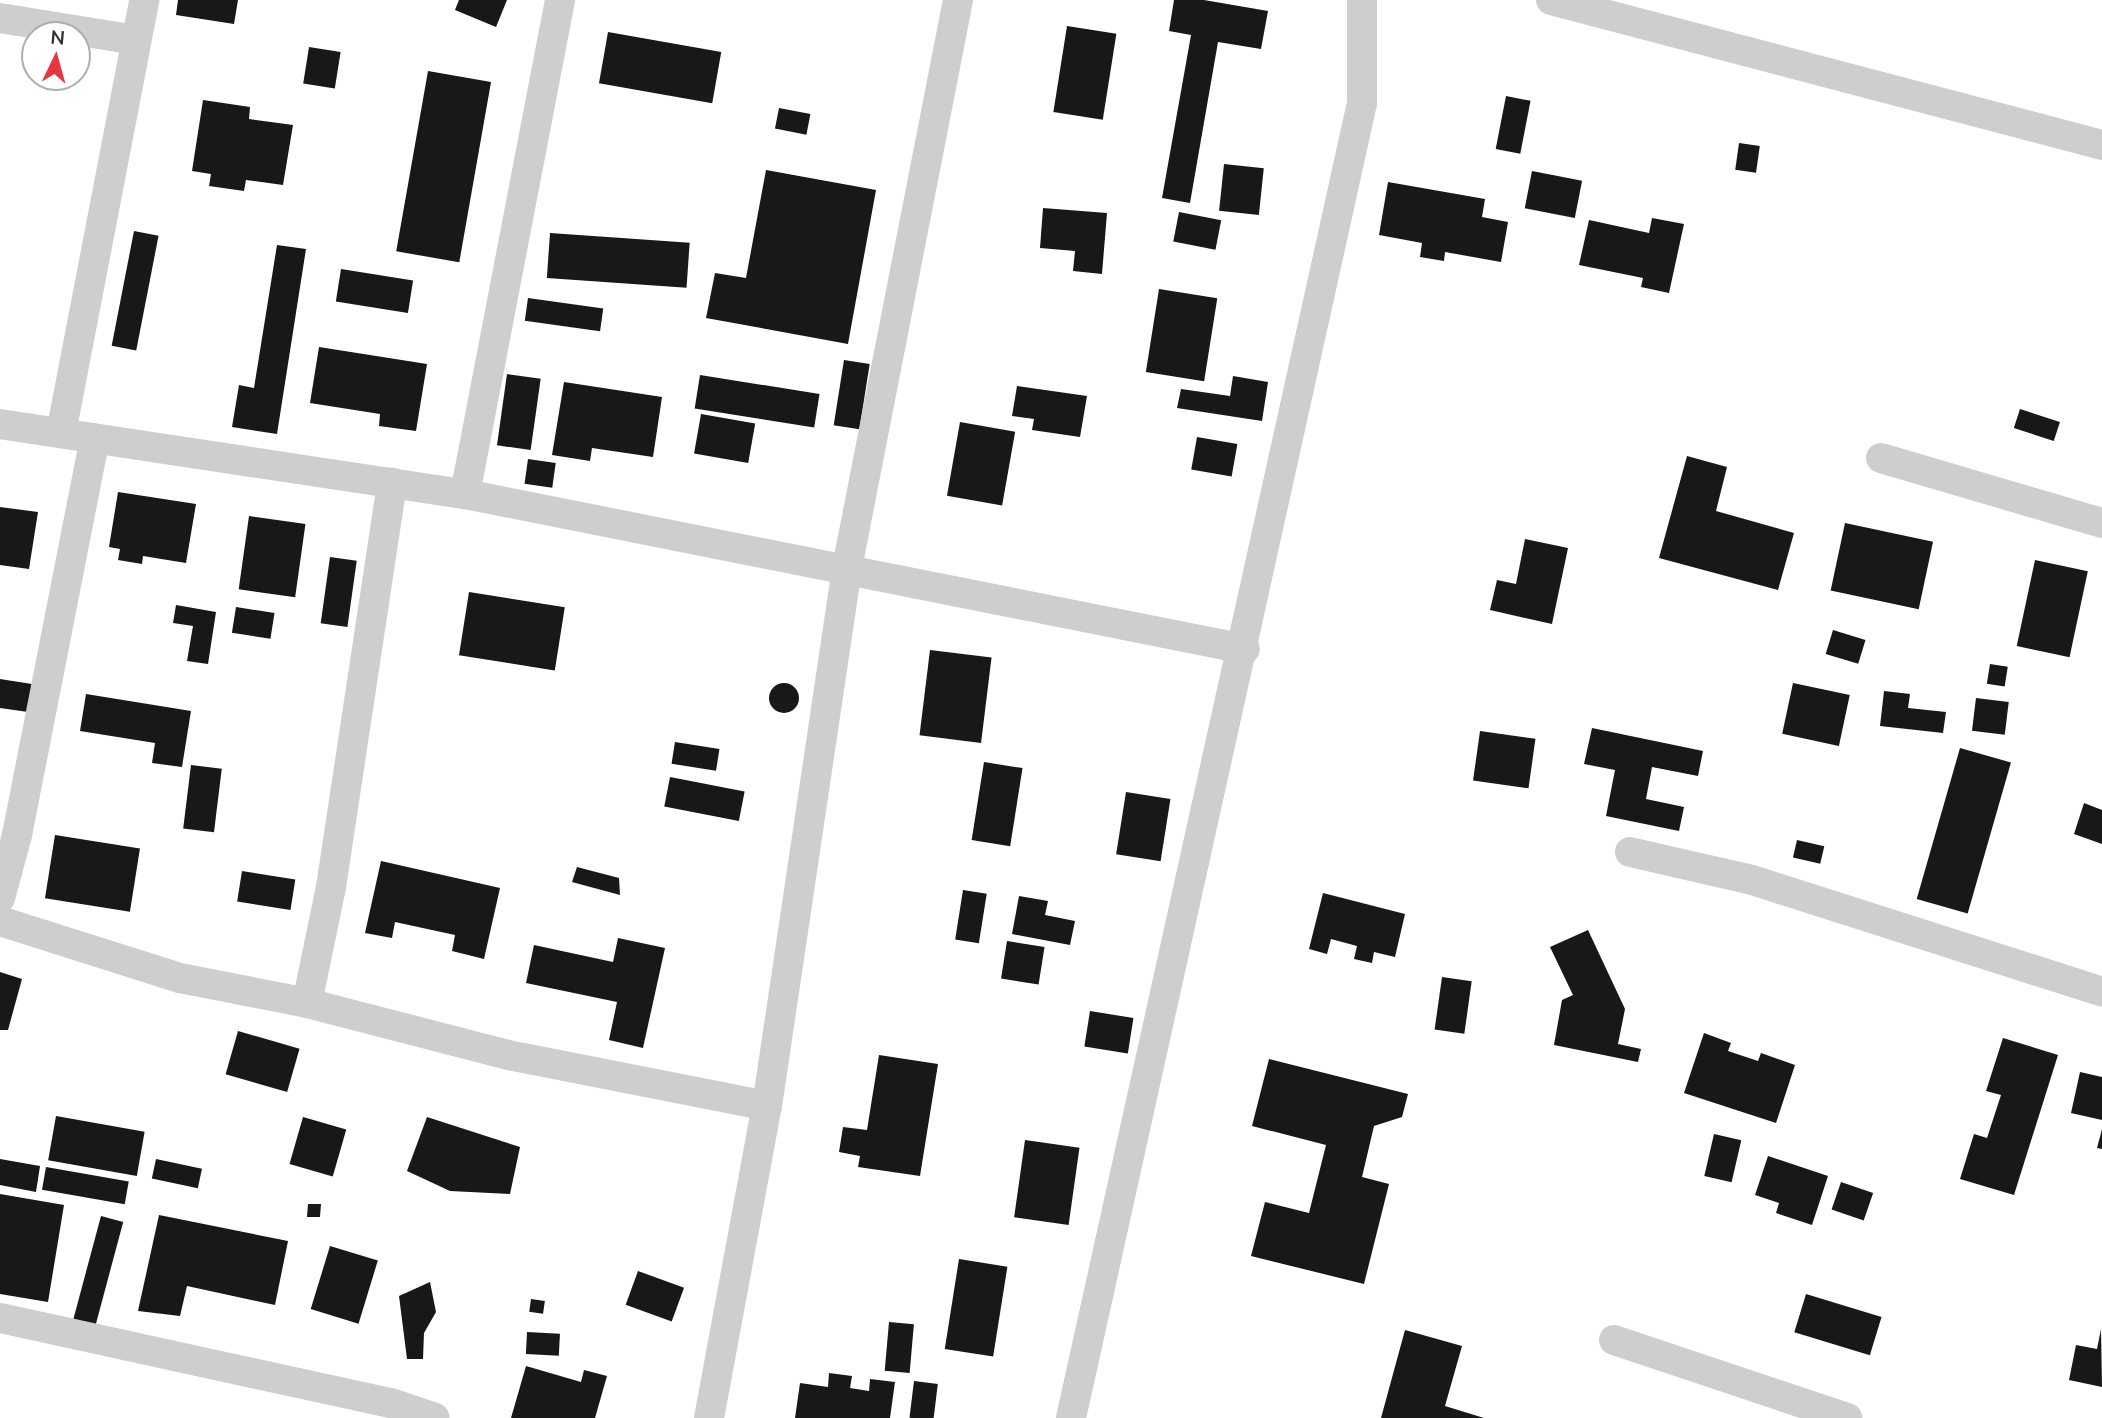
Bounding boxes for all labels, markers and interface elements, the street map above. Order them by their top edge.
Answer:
north arrow [21,21,91,91]
text: N [49,24,66,50]

